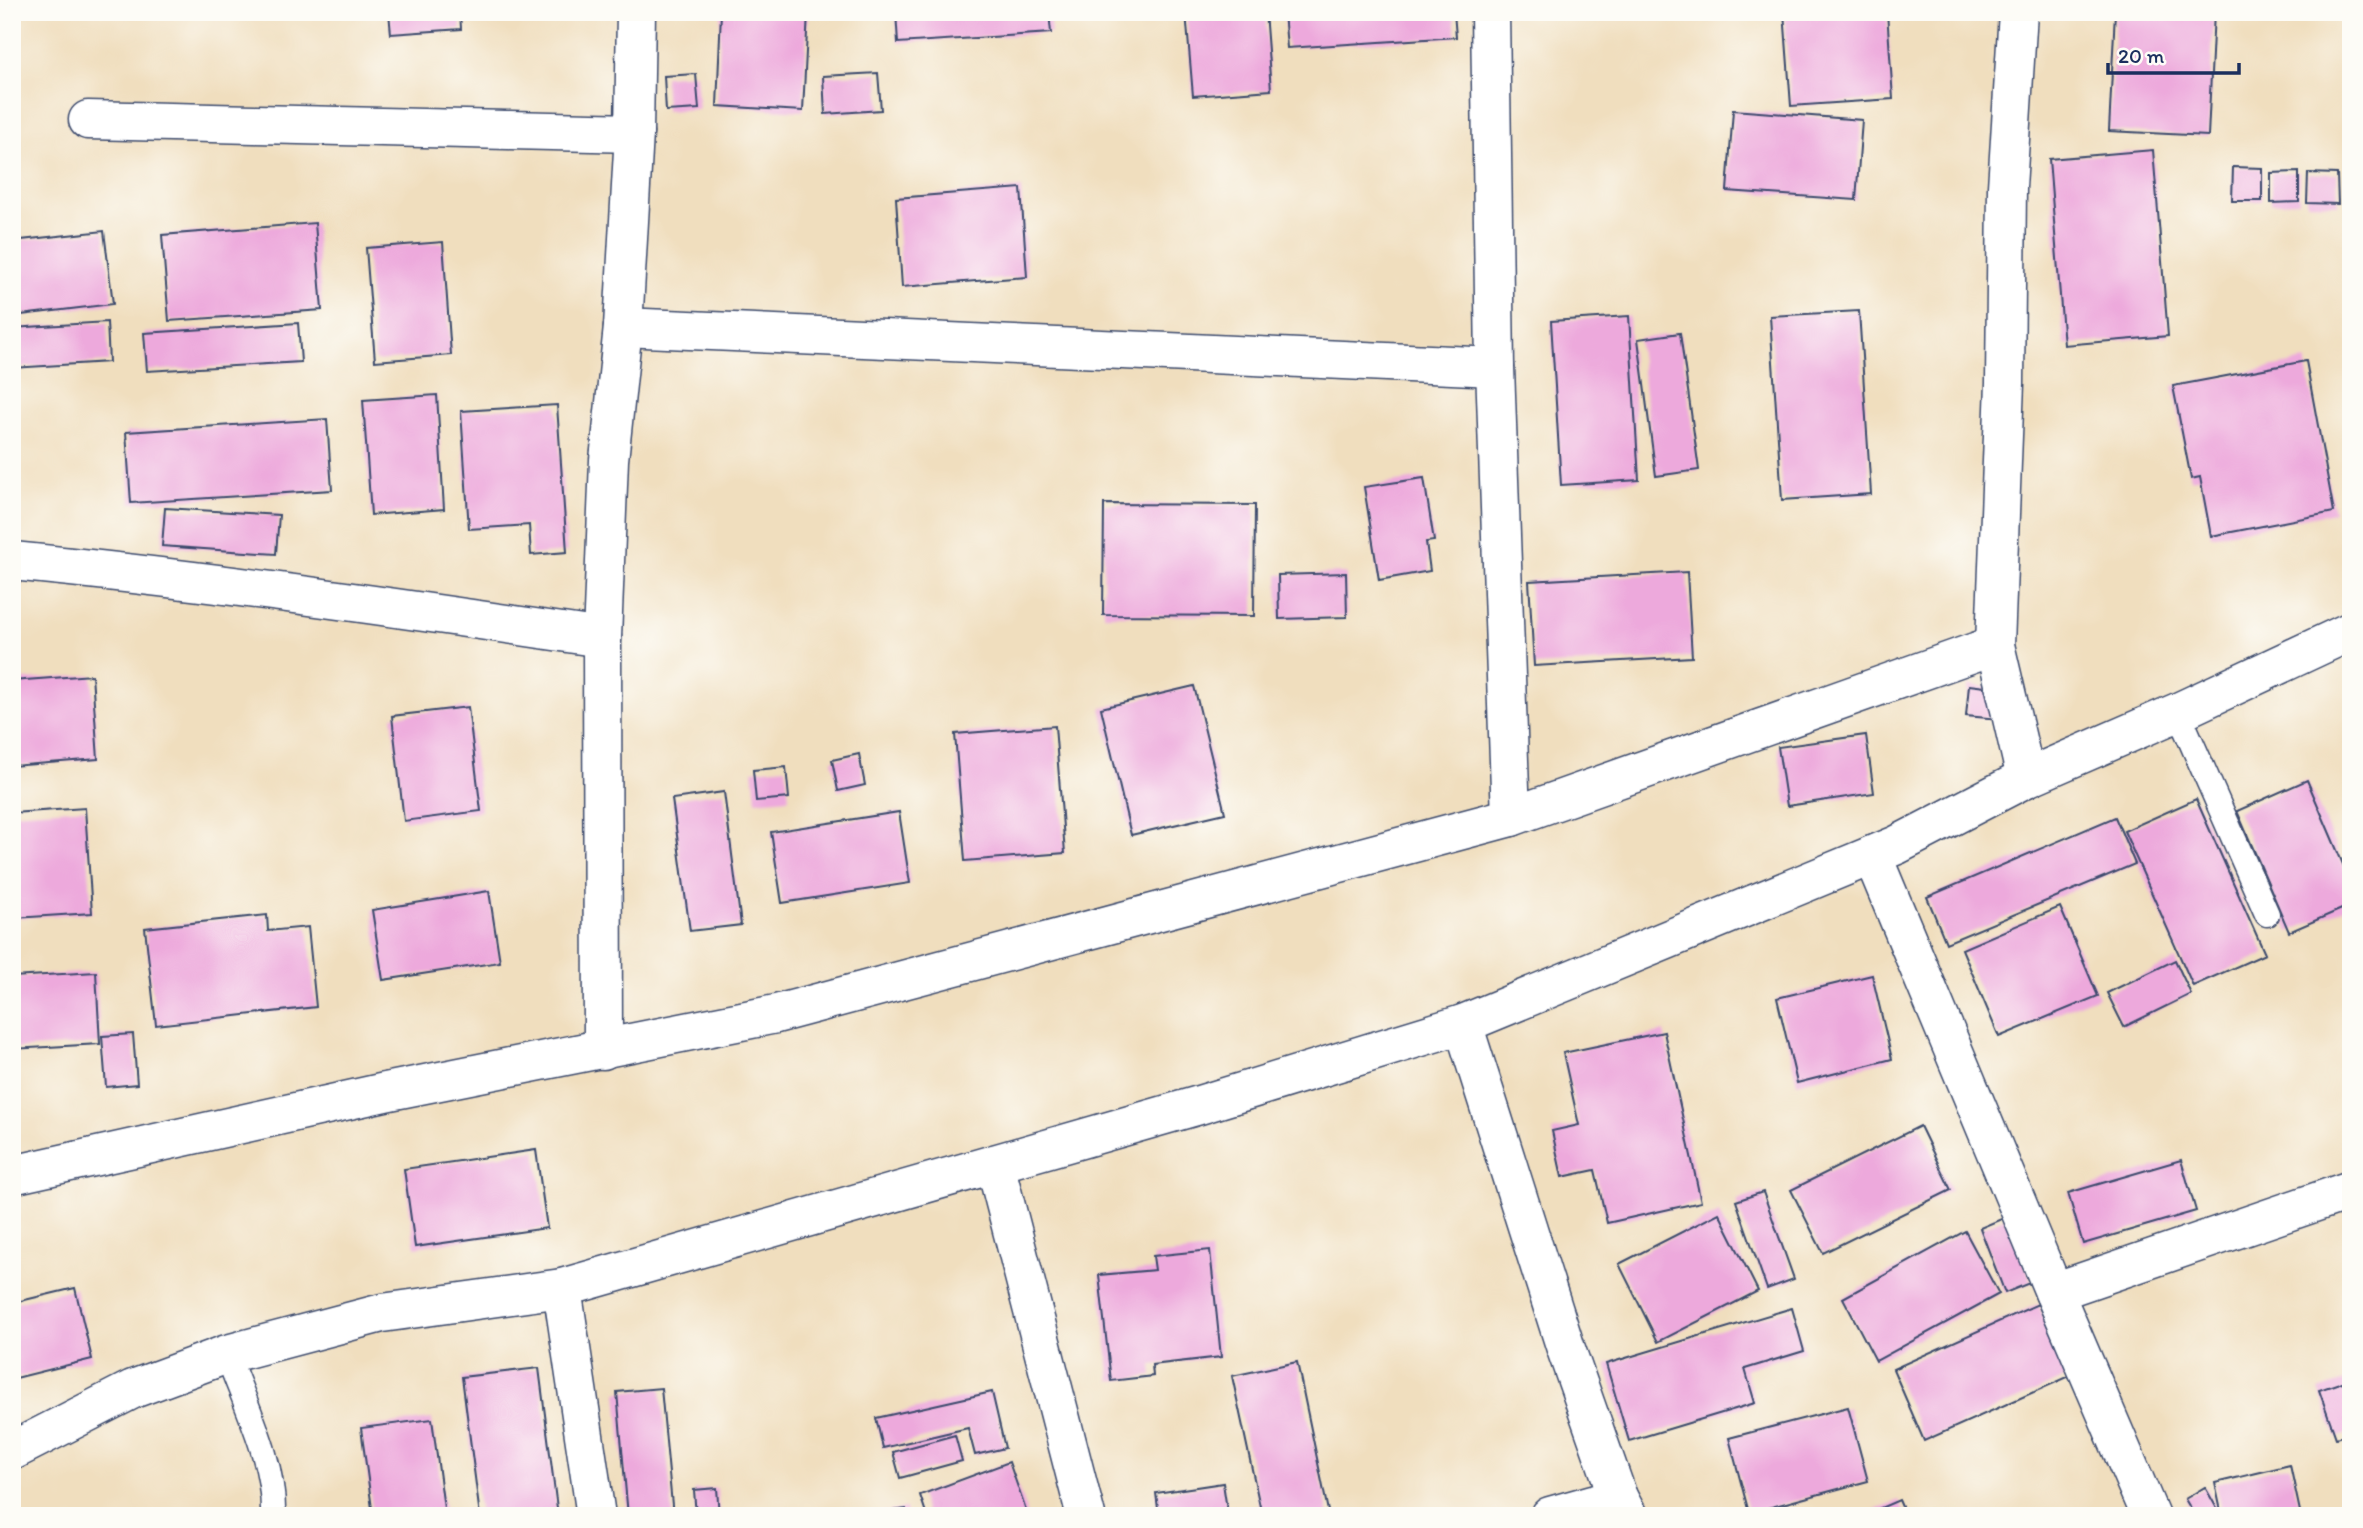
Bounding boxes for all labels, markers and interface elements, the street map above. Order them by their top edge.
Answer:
scale bar [2108,32,2239,76]
text: 20 m [2118,43,2165,68]

